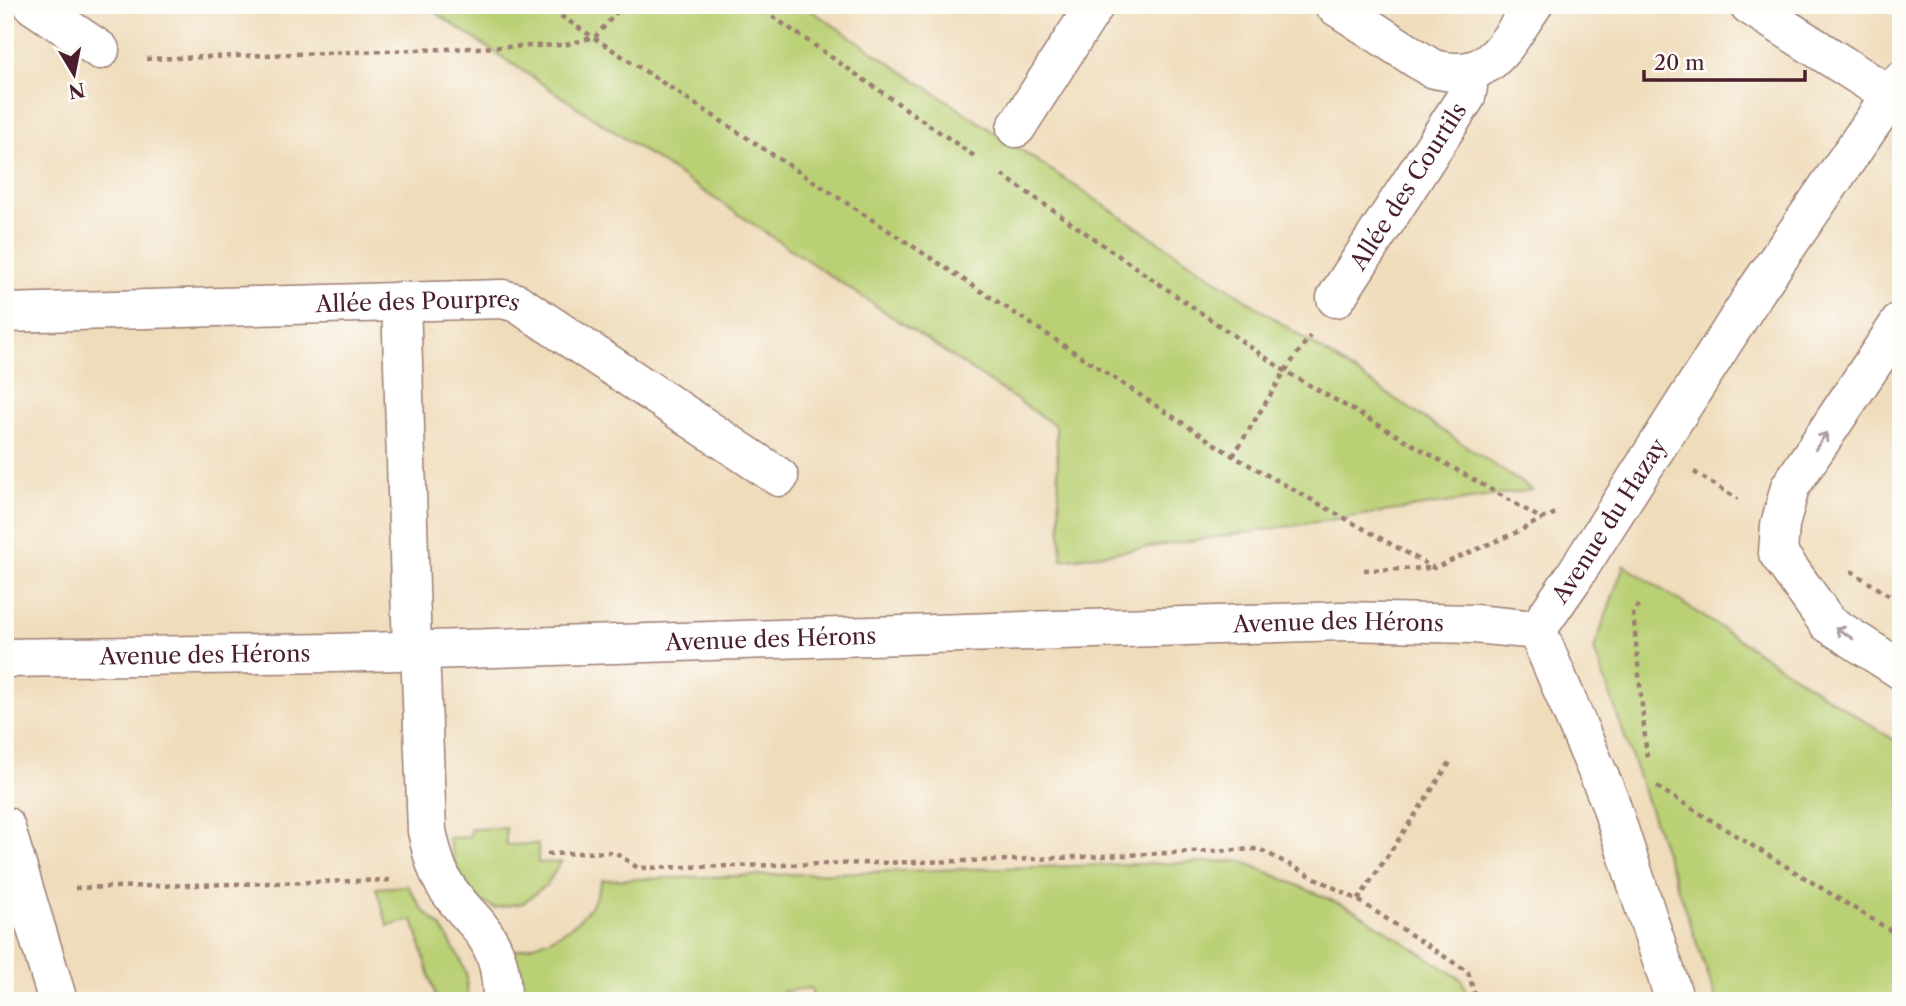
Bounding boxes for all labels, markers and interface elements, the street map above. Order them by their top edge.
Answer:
north arrow [38,38,108,108]
scale bar [1644,38,1804,82]
text: 20 m [1654,50,1705,75]
text: N [67,77,87,103]
street label: Allée des Courtils [1343,97,1473,276]
street label: Allée des Pourpres [314,284,523,318]
one-way arrow [1814,432,1828,451]
street label: Avenue du Hazay [1545,433,1672,609]
street label: Avenue des Hérons [1232,607,1444,639]
street label: Avenue des Hérons [664,622,877,657]
one-way arrow [1834,625,1854,639]
street label: Avenue des Hérons [98,639,311,671]

